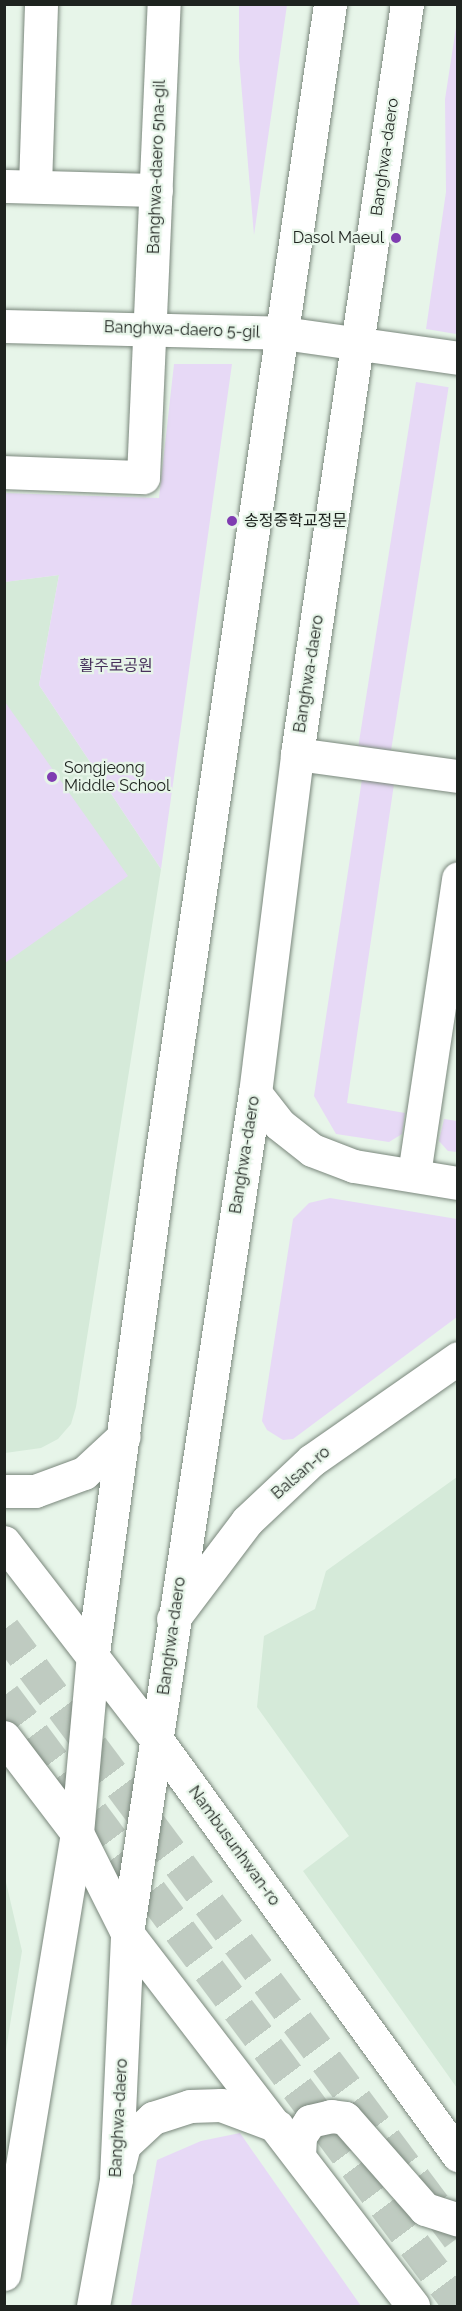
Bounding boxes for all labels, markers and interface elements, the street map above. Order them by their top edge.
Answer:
street label: Banghwa-daero 5na-gil [144,80,170,254]
street label: Banghwa-daero [367,97,403,217]
place label: Dasol Maeul [292,228,384,248]
marker: Dasol Maeul [389,231,403,245]
street label: Banghwa-daero 5-gil [104,318,260,342]
place label: 송정중학교정문 [244,511,347,531]
marker: 송정중학교정문 [225,514,239,528]
street label: Banghwa-daero [290,614,328,734]
park label: 활주로공원 [79,656,153,676]
place label: Songjeong Middle School [64,758,170,796]
marker: Songjeong Middle School [45,770,59,784]
street label: Banghwa-daero [226,1095,264,1215]
street label: Balsan-ro [268,1442,334,1504]
street label: Banghwa-daero [154,1576,190,1696]
street label: Nambusunhwan-ro [184,1782,284,1910]
street label: Banghwa-daero [106,2058,132,2178]

